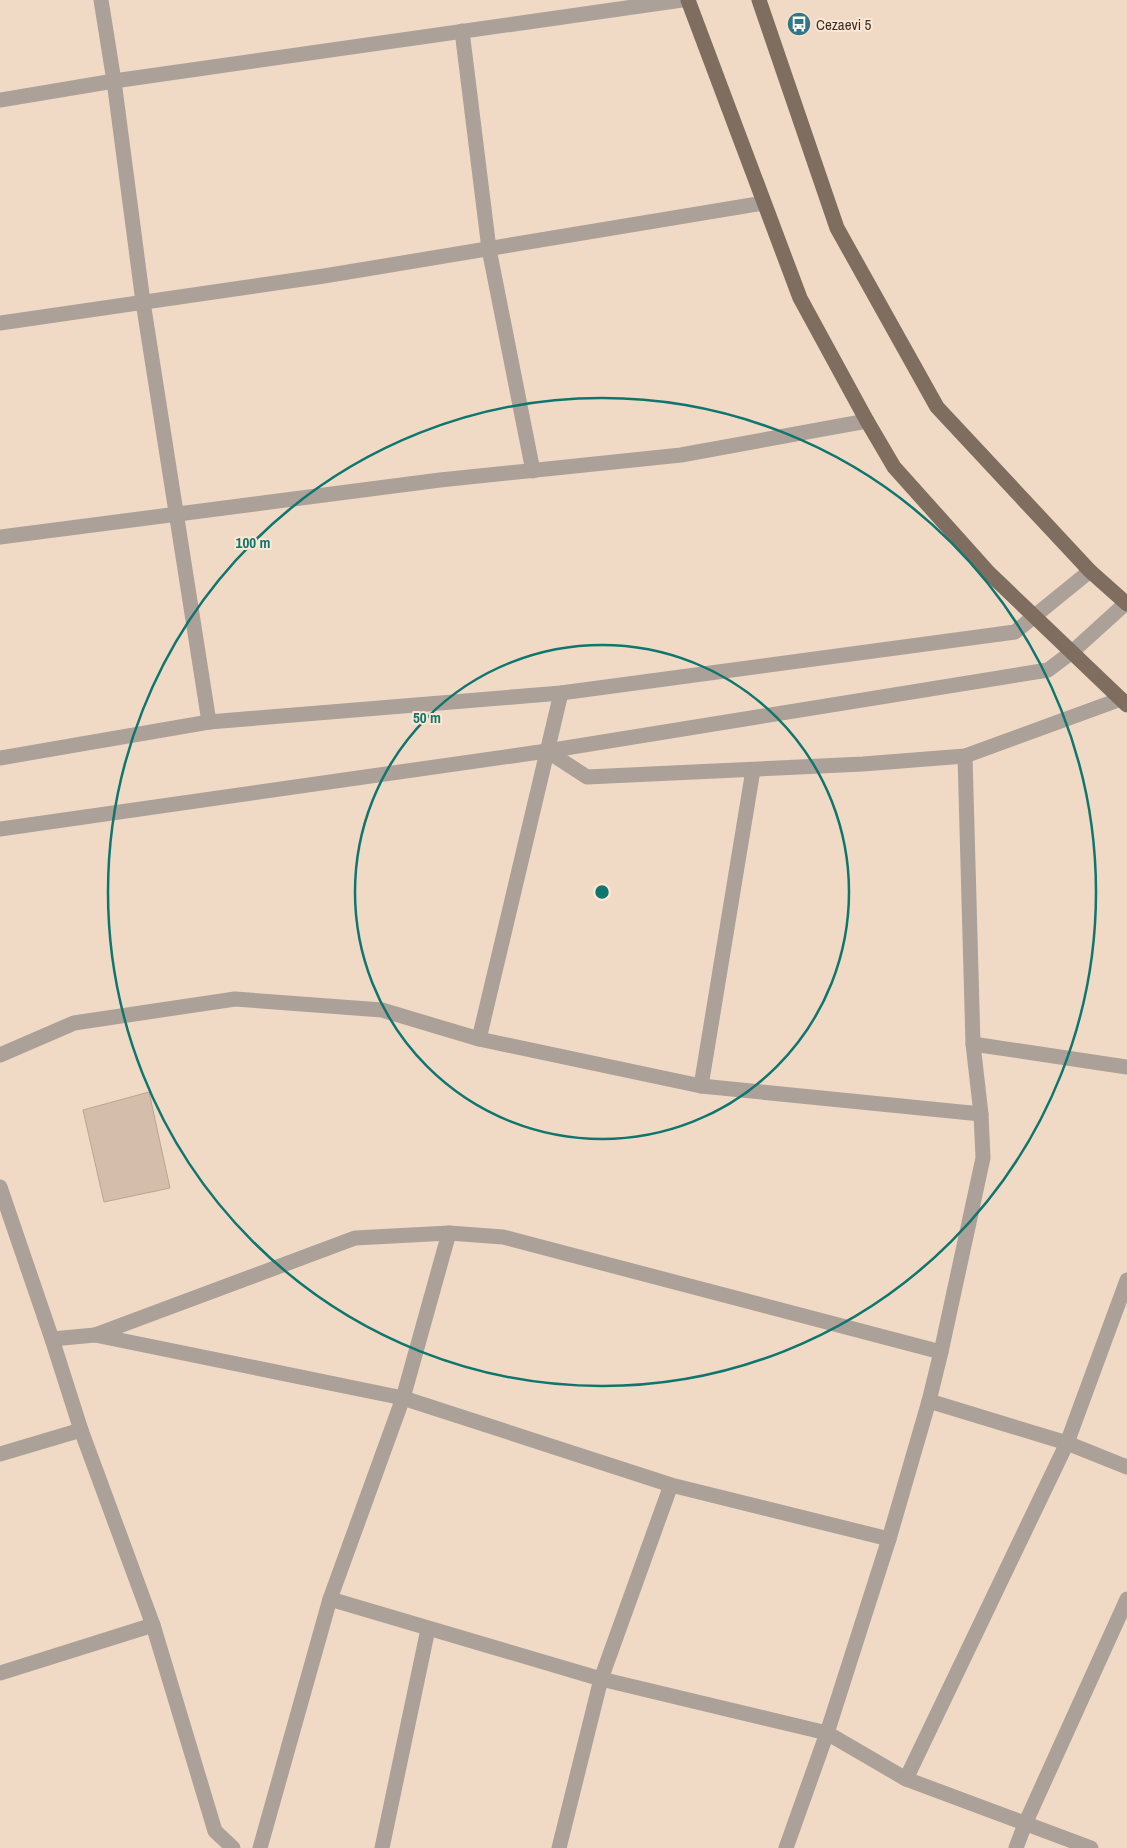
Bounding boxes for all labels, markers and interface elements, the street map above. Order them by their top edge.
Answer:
bus stop icon: Cezaevi 5 [786,11,812,37]
place label: Cezaevi 5 [816,14,872,35]
text: 100 m [236,532,270,553]
text: 50 m [413,707,441,728]
centre of rings [593,883,611,901]

